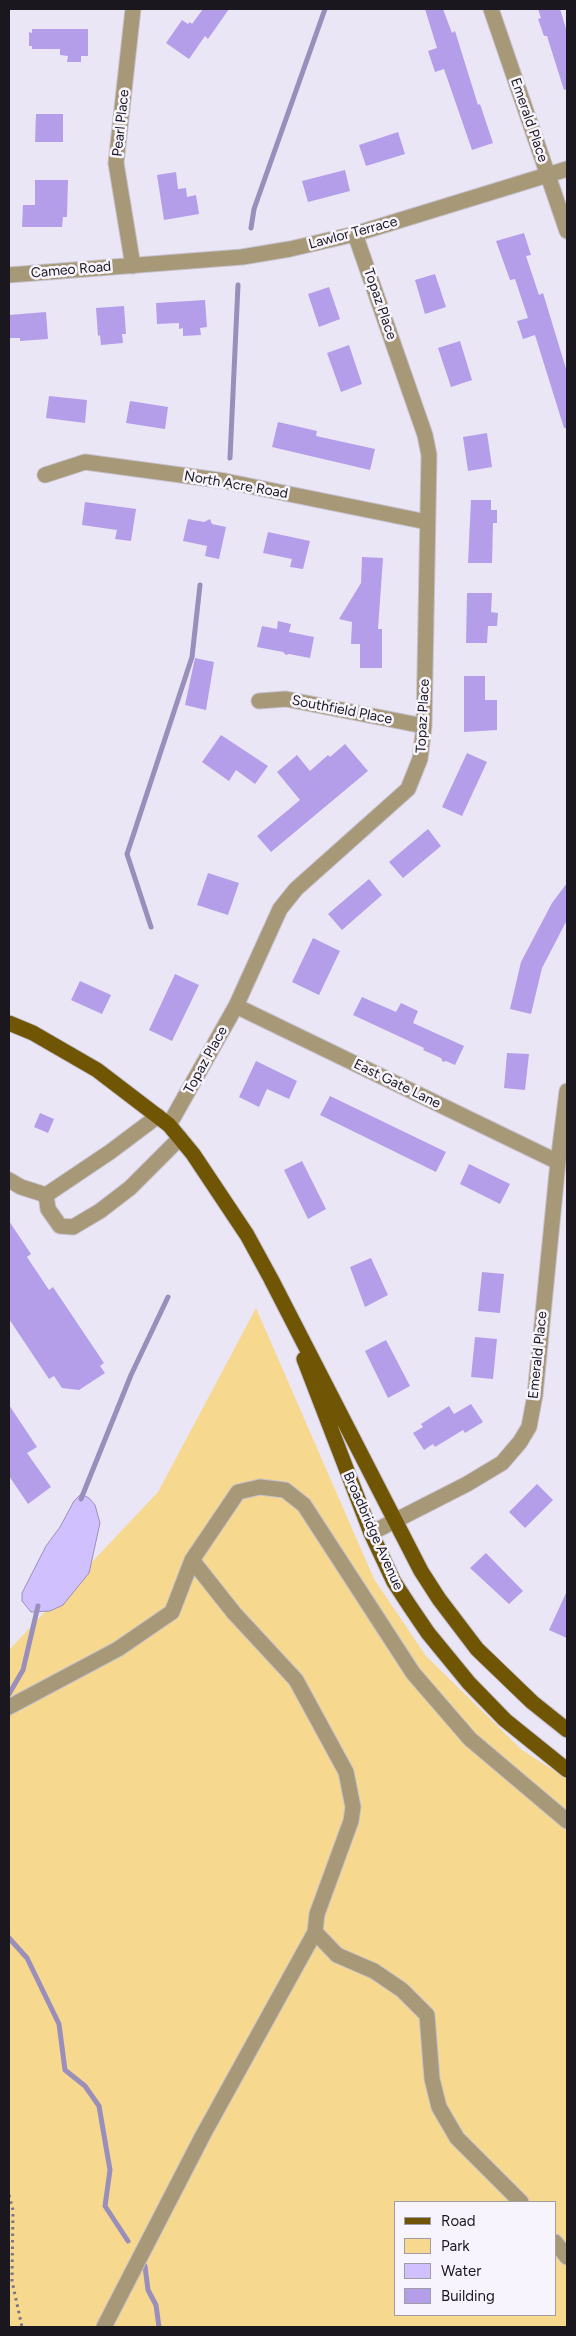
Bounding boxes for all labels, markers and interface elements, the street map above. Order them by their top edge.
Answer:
street label: Emerald Place [507,76,551,164]
street label: Pearl Place [109,89,133,157]
street label: Lawlor Terrace [307,213,399,253]
street label: Cameo Road [30,258,112,282]
street label: Topaz Place [360,266,400,342]
street label: North Acre Road [183,468,289,502]
street label: Topaz Place [413,678,433,754]
street label: Southfield Place [290,692,394,728]
street label: Topaz Place [181,1023,231,1097]
street label: East Gate Lane [351,1056,443,1112]
street label: Emerald Place [525,1310,551,1400]
street label: Broadbridge Avenue [339,1469,407,1593]
legend [394,2201,556,2316]
text: Road [441,2212,476,2230]
text: Park [441,2237,470,2255]
text: Water [441,2262,481,2280]
text: Building [441,2287,495,2305]

